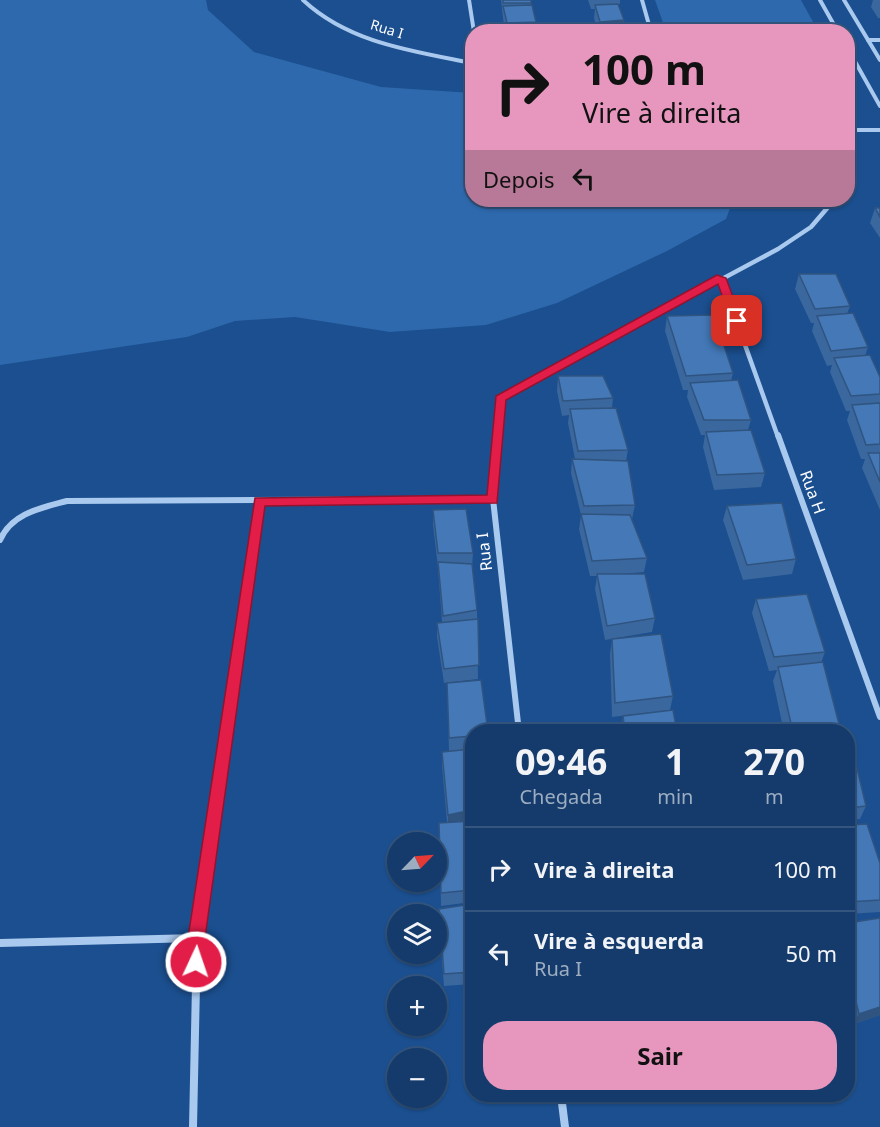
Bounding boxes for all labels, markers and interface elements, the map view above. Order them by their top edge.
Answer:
street label: Rua I [368,15,406,43]
text: 100 m [582,40,706,97]
icon: right [483,48,561,126]
text: Vire à direita [582,94,741,131]
icon: left [567,162,600,195]
text: Depois [483,164,555,194]
pin [711,295,762,346]
icon: arrive [720,304,753,337]
street label: Rua H [795,467,831,517]
street label: Rua I [471,532,497,572]
text: 09:46 [515,737,607,786]
text: 1 [665,737,686,786]
text: 270 [743,737,805,786]
text: Chegada [519,783,603,810]
text: min [657,783,693,810]
text: m [765,783,784,810]
north arrow [387,832,447,892]
map controls [387,832,447,1108]
icon: right [483,853,516,886]
text: Vire à direita [534,854,674,884]
text: 100 m [773,854,837,884]
button: layers [387,904,447,964]
text: Vire à esquerda [534,925,704,955]
position arrow [164,930,228,994]
icon: left [483,937,516,970]
text: 50 m [786,938,837,968]
text: Rua I [534,955,582,982]
button: + [387,976,447,1036]
button: Sair [483,1021,837,1090]
button: − [387,1048,447,1108]

